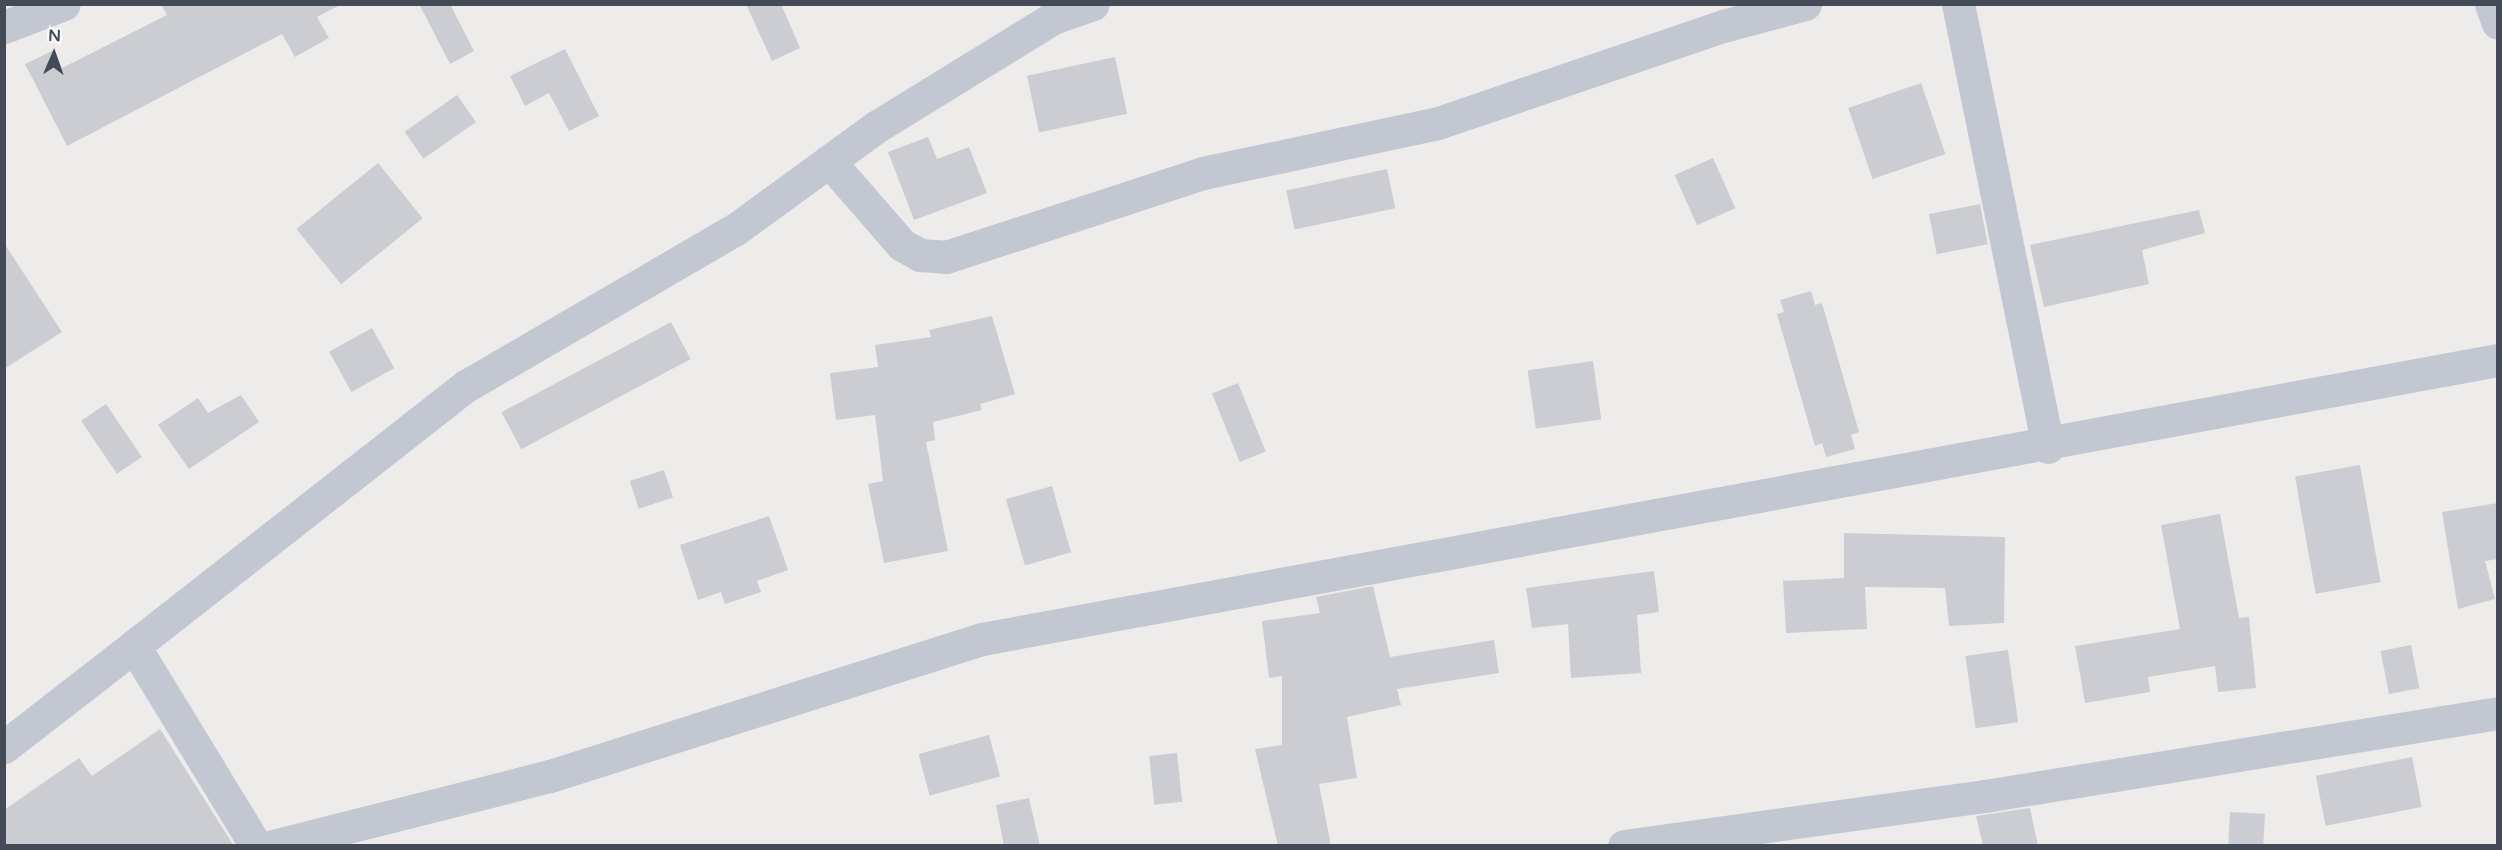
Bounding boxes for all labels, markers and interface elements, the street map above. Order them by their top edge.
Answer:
north arrow [24,24,84,84]
text: N [48,26,61,46]

